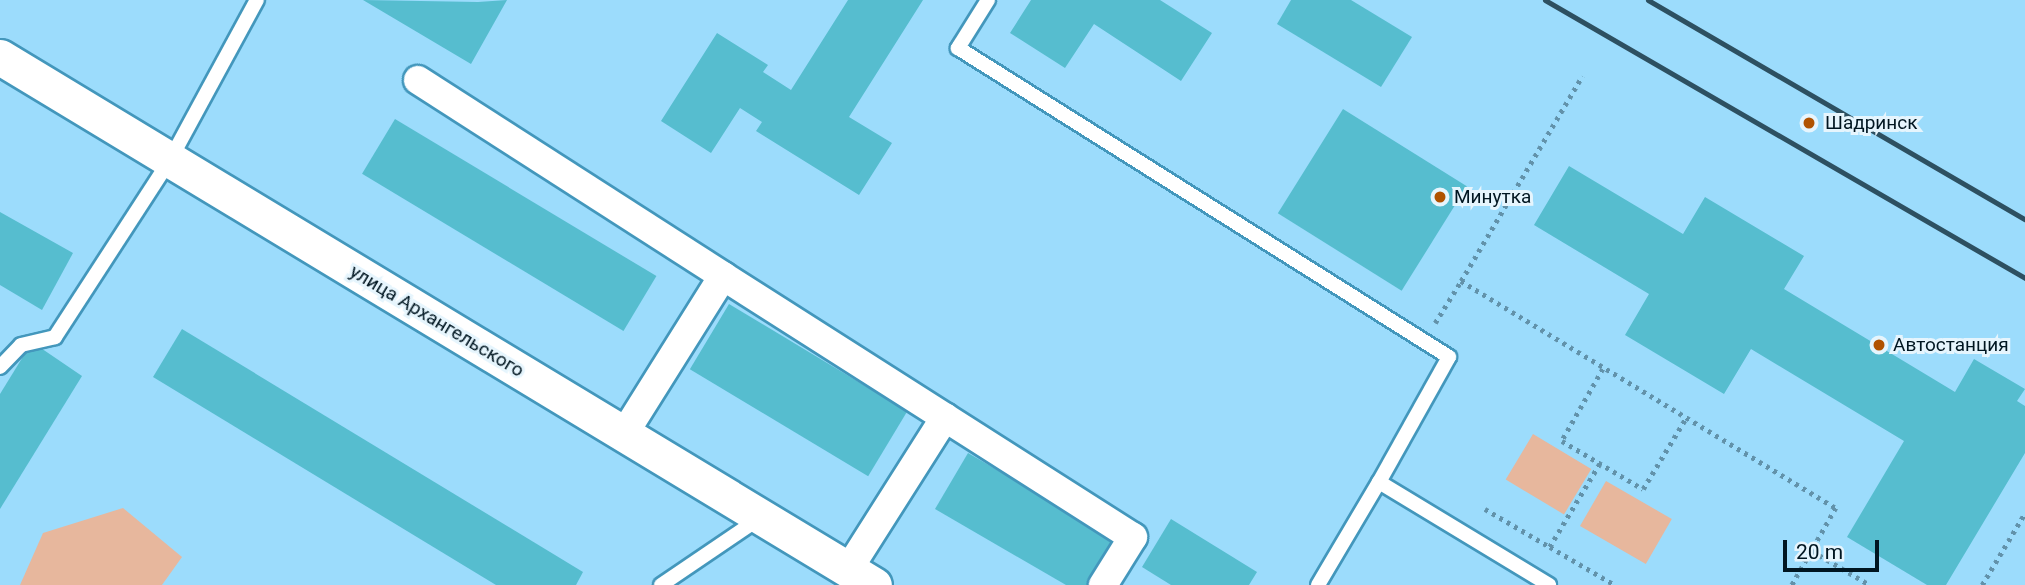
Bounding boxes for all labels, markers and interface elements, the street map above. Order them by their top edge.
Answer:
place label: Шадринск [1825,112,1917,134]
marker: Шадринск [1799,113,1819,133]
place label: Минутка [1454,186,1531,208]
marker: Минутка [1432,189,1448,205]
street label: улица Архангельского [346,260,528,382]
place label: Автостанция [1893,334,2009,356]
marker: Автостанция [1871,337,1887,353]
scale bar [1787,526,1883,570]
text: 20 m [1796,540,1843,564]

